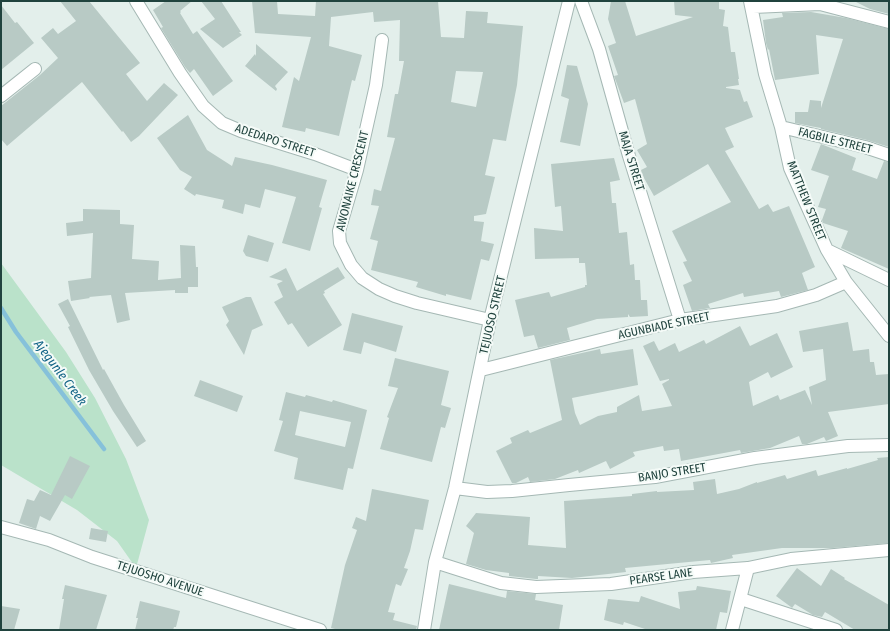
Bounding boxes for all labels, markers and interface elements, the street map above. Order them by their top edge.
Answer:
street label: ADEDAPO STREET [233,121,317,161]
street label: FAGBILE STREET [796,125,874,157]
street label: AWONAIKE CRESCENT [334,129,372,233]
street label: MAJA STREET [615,129,647,193]
street label: MATTHEW STREET [783,159,829,243]
street label: TEJUOSO STREET [477,274,509,356]
street label: AGUNBIADE STREET [617,309,711,343]
water label: Ajegunle Creek [30,337,90,409]
street label: BANJO STREET [637,461,707,485]
street label: TEJUOSHO AVENUE [115,558,205,600]
street label: PEARSE LANE [629,565,693,589]

